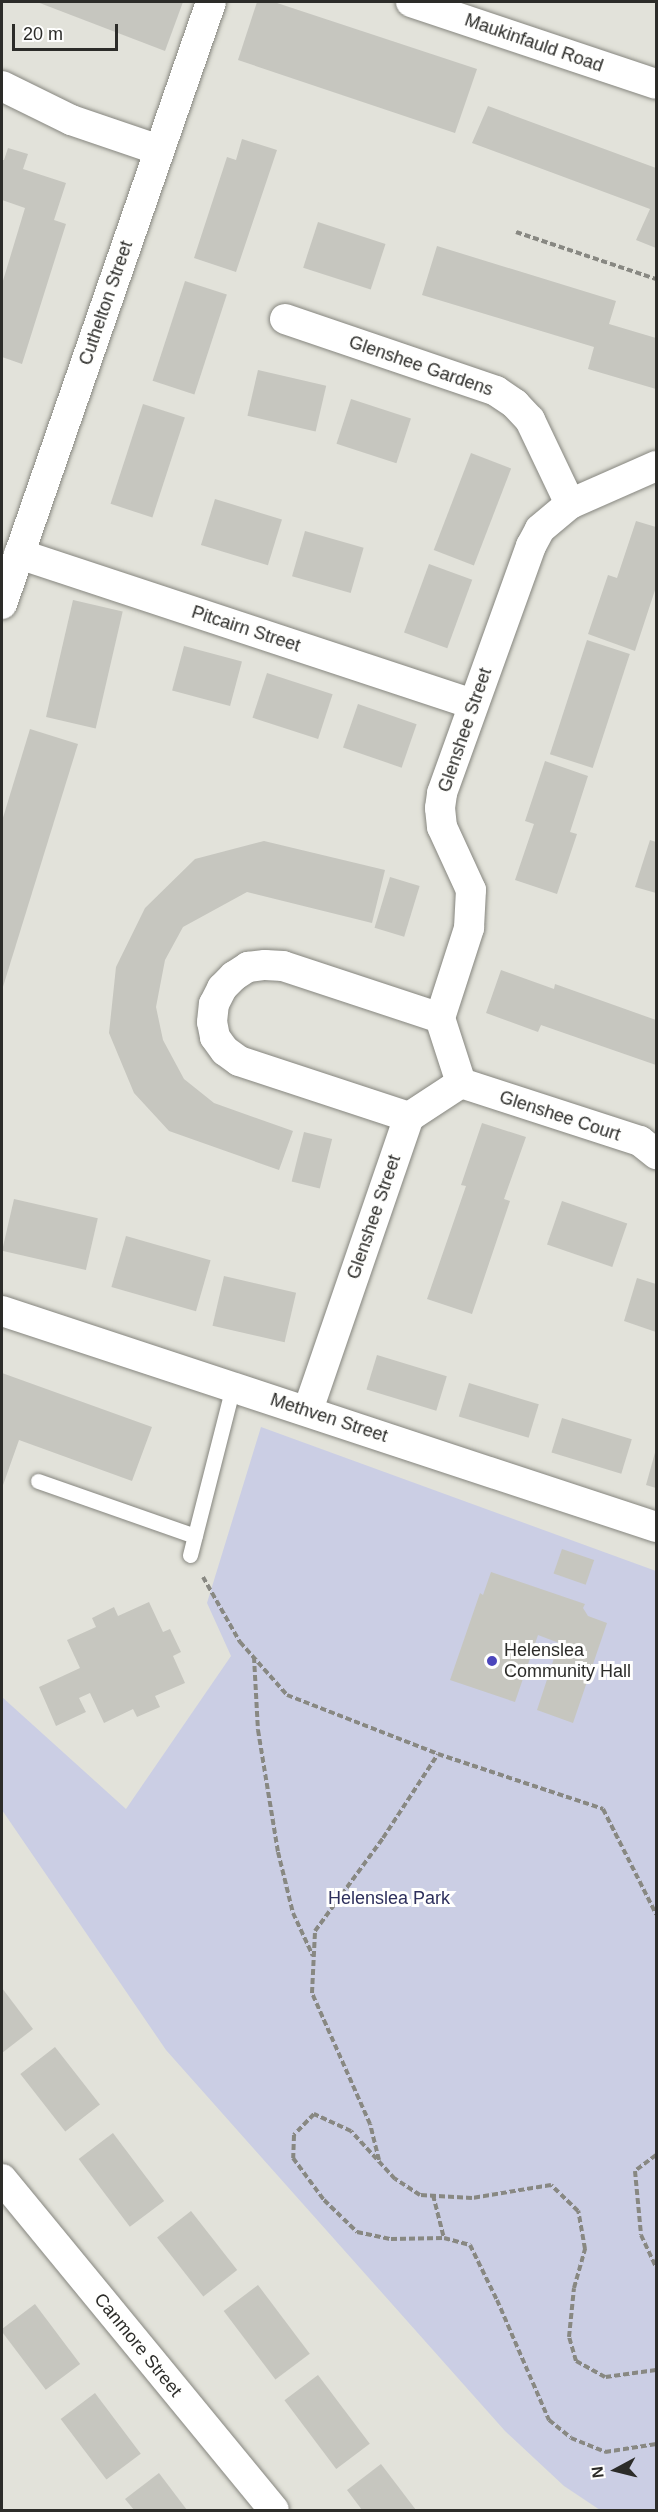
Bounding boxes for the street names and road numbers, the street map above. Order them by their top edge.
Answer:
street label: Maukinfauld Road [462,9,606,77]
street label: Cuthelton Street [75,238,137,368]
street label: Glenshee Gardens [346,331,496,401]
street label: Pitcairn Street [189,601,303,657]
street label: Glenshee Street [434,665,496,795]
street label: Glenshee Court [497,1086,623,1146]
street label: Glenshee Street [343,1152,405,1282]
street label: Methven Street [268,1389,390,1447]
street label: Canmore Street [90,2289,186,2401]

